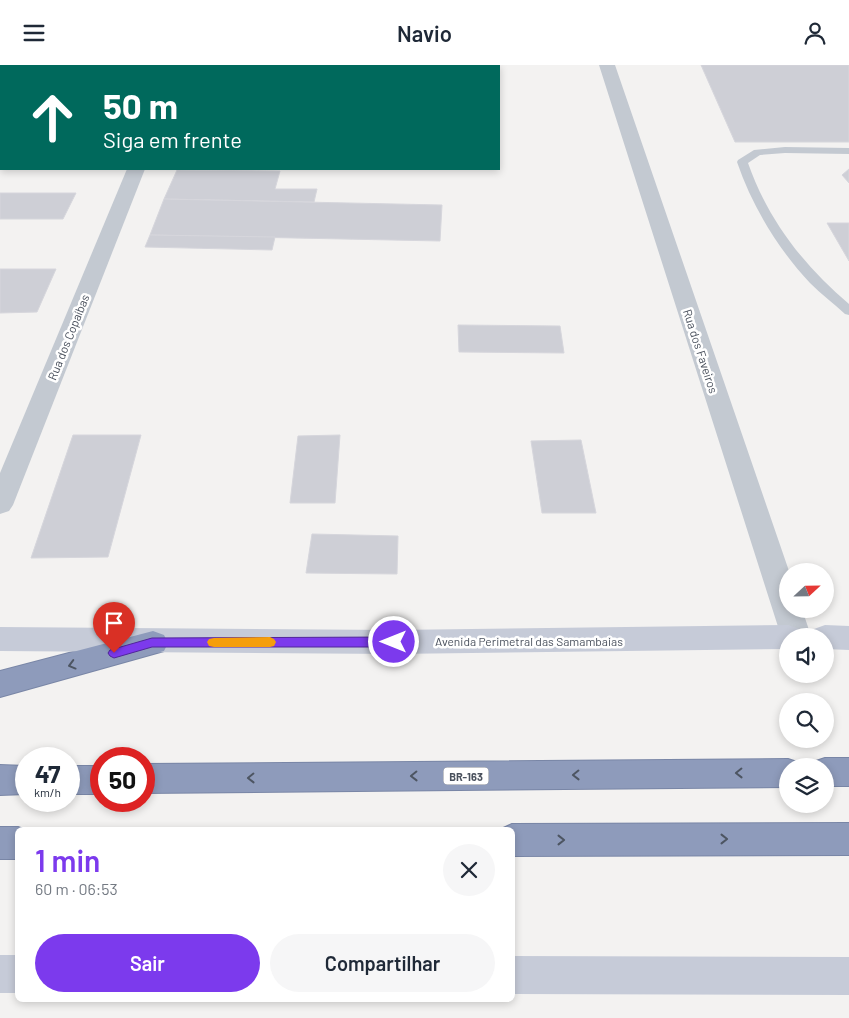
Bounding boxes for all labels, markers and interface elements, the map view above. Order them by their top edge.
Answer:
icon: menu [20,19,48,47]
icon: person [801,19,829,47]
text: Navio [397,20,452,46]
text: 50 m [103,84,178,126]
icon: ahead [20,85,85,150]
text: Siga em frente [103,126,242,152]
street label: Rua dos Copaíbas [44,292,92,382]
street label: Rua dos Faveiros [681,307,721,395]
north arrow [779,563,834,617]
map controls [779,563,834,813]
pin [93,602,135,653]
icon: arrive [100,609,128,637]
position arrow [367,615,419,667]
button: sound [779,628,834,683]
street label: Avenida Perimetral das Samambaias [435,634,623,648]
one-way arrow [68,659,76,669]
button: search [779,693,834,748]
speed limit sign: 50 [90,747,155,812]
text: 47 [35,758,60,788]
button: layers [779,758,834,813]
road number: BR-163 [444,767,488,784]
one-way arrow [735,768,742,778]
one-way arrow [572,770,580,780]
one-way arrow [410,771,418,782]
one-way arrow [247,773,255,783]
text: km/h [34,785,61,799]
one-way arrow [720,834,728,844]
one-way arrow [558,835,565,845]
text: 1 min [35,842,100,878]
button: close [443,844,495,896]
text: 60 m · 06:53 [35,879,118,898]
button: Sair [35,934,260,992]
button: Compartilhar [270,934,495,992]

